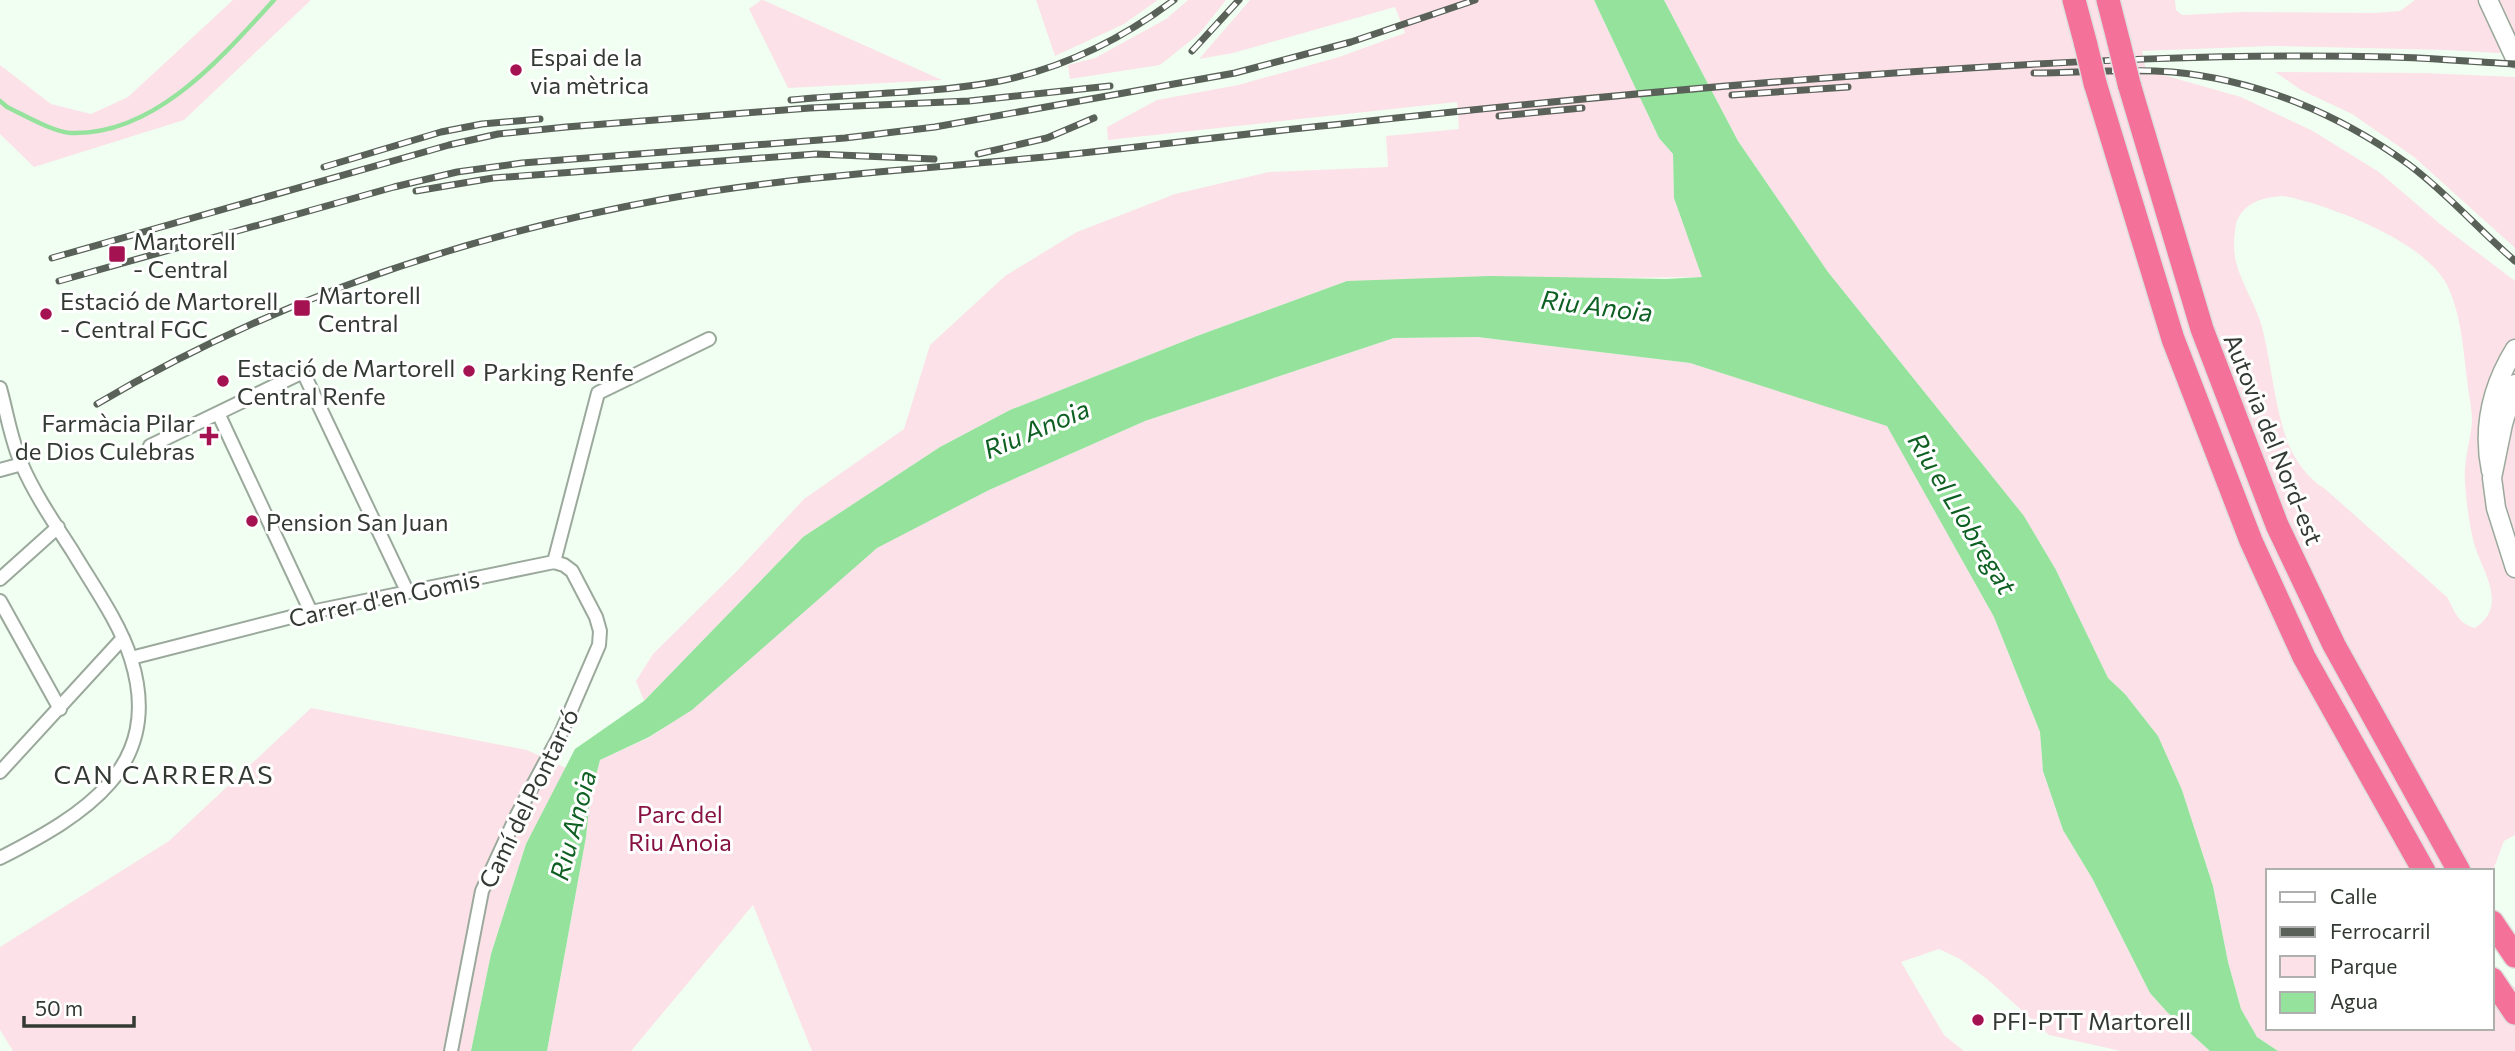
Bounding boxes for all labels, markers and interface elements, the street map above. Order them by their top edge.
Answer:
place label: Espai de la via mètrica [530,42,649,99]
marker: Espai de la via mètrica [508,62,524,78]
place label: Martorell - Central [133,226,236,283]
marker: Martorell - Central [107,244,127,264]
place label: Martorell Central [318,280,421,337]
water label: Riu Anoia [1539,283,1655,327]
place label: Estació de Martorell - Central FGC [60,286,278,343]
marker: Martorell Central [292,298,312,318]
marker: Estació de Martorell - Central FGC [38,306,54,322]
street label: Autovia del Nord-est [2218,329,2330,549]
place label: Estació de Martorell Central Renfe [237,353,455,410]
place label: Parking Renfe [483,357,634,386]
marker: Parking Renfe [461,363,477,379]
marker: Estació de Martorell Central Renfe [215,373,231,389]
water label: Riu Anoia [978,392,1094,464]
place label: Farmàcia Pilar de Dios Culebras [15,408,195,465]
water label: Riu el Llobregat [1903,427,2024,601]
marker: Farmàcia Pilar de Dios Culebras [201,428,217,444]
place label: Pension San Juan [266,507,449,536]
marker: Pension San Juan [244,513,260,529]
street label: Carrer d'en Gomis [286,564,482,632]
street label: Camí del Pontarró [472,703,584,893]
district label: CAN CARRERAS [54,758,274,789]
water label: Riu Anoia [542,767,602,883]
park label: Parc del Riu Anoia [628,799,732,856]
legend [2266,869,2494,1030]
text: Calle [2330,883,2377,908]
text: Ferrocarril [2330,918,2431,943]
text: Parque [2330,953,2397,978]
scale bar [24,984,135,1028]
text: Agua [2330,988,2378,1013]
text: 50 m [35,995,83,1020]
place label: PFI-PTT Martorell [1992,1006,2191,1035]
marker: PFI-PTT Martorell [1970,1012,1986,1028]

